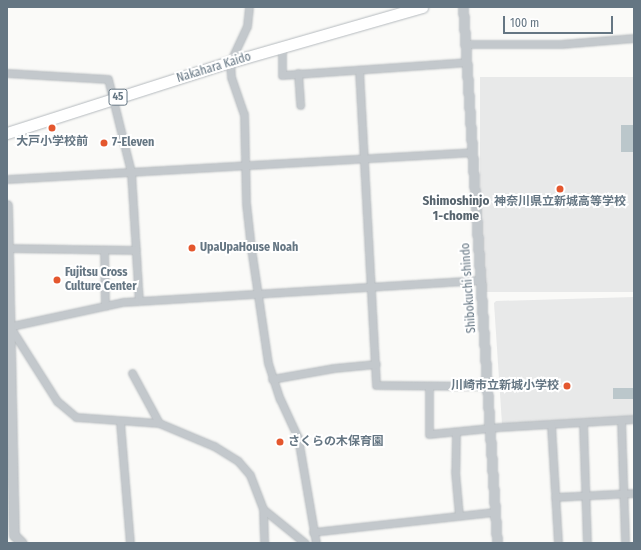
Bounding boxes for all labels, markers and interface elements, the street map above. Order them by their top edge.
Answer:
scale bar [505,8,615,34]
text: 100 m [510,16,539,30]
street label: Nakahara Kaido [175,50,253,86]
road number: 45 [108,88,128,106]
marker: 大戸小学校前 [47,123,57,133]
place label: 大戸小学校前 [16,135,88,149]
place label: 7-Eleven [112,136,154,150]
marker: 7-Eleven [99,138,109,148]
marker: 神奈川県立新城高等学校 [555,184,565,194]
district label: Shimoshinjo 1-chome [423,194,489,225]
place label: 神奈川県立新城高等学校 [494,195,626,209]
place label: UpaUpaHouse Noah [200,241,298,255]
street label: Shibokuchi shindo [459,242,479,334]
marker: UpaUpaHouse Noah [187,243,197,253]
place label: Fujitsu Cross Culture Center [65,266,137,294]
marker: Fujitsu Cross Culture Center [52,275,62,285]
place label: 川崎市立新城小学校 [451,379,559,393]
marker: 川崎市立新城小学校 [562,381,572,391]
place label: さくらの木保育園 [288,435,384,449]
marker: さくらの木保育園 [275,437,285,447]

